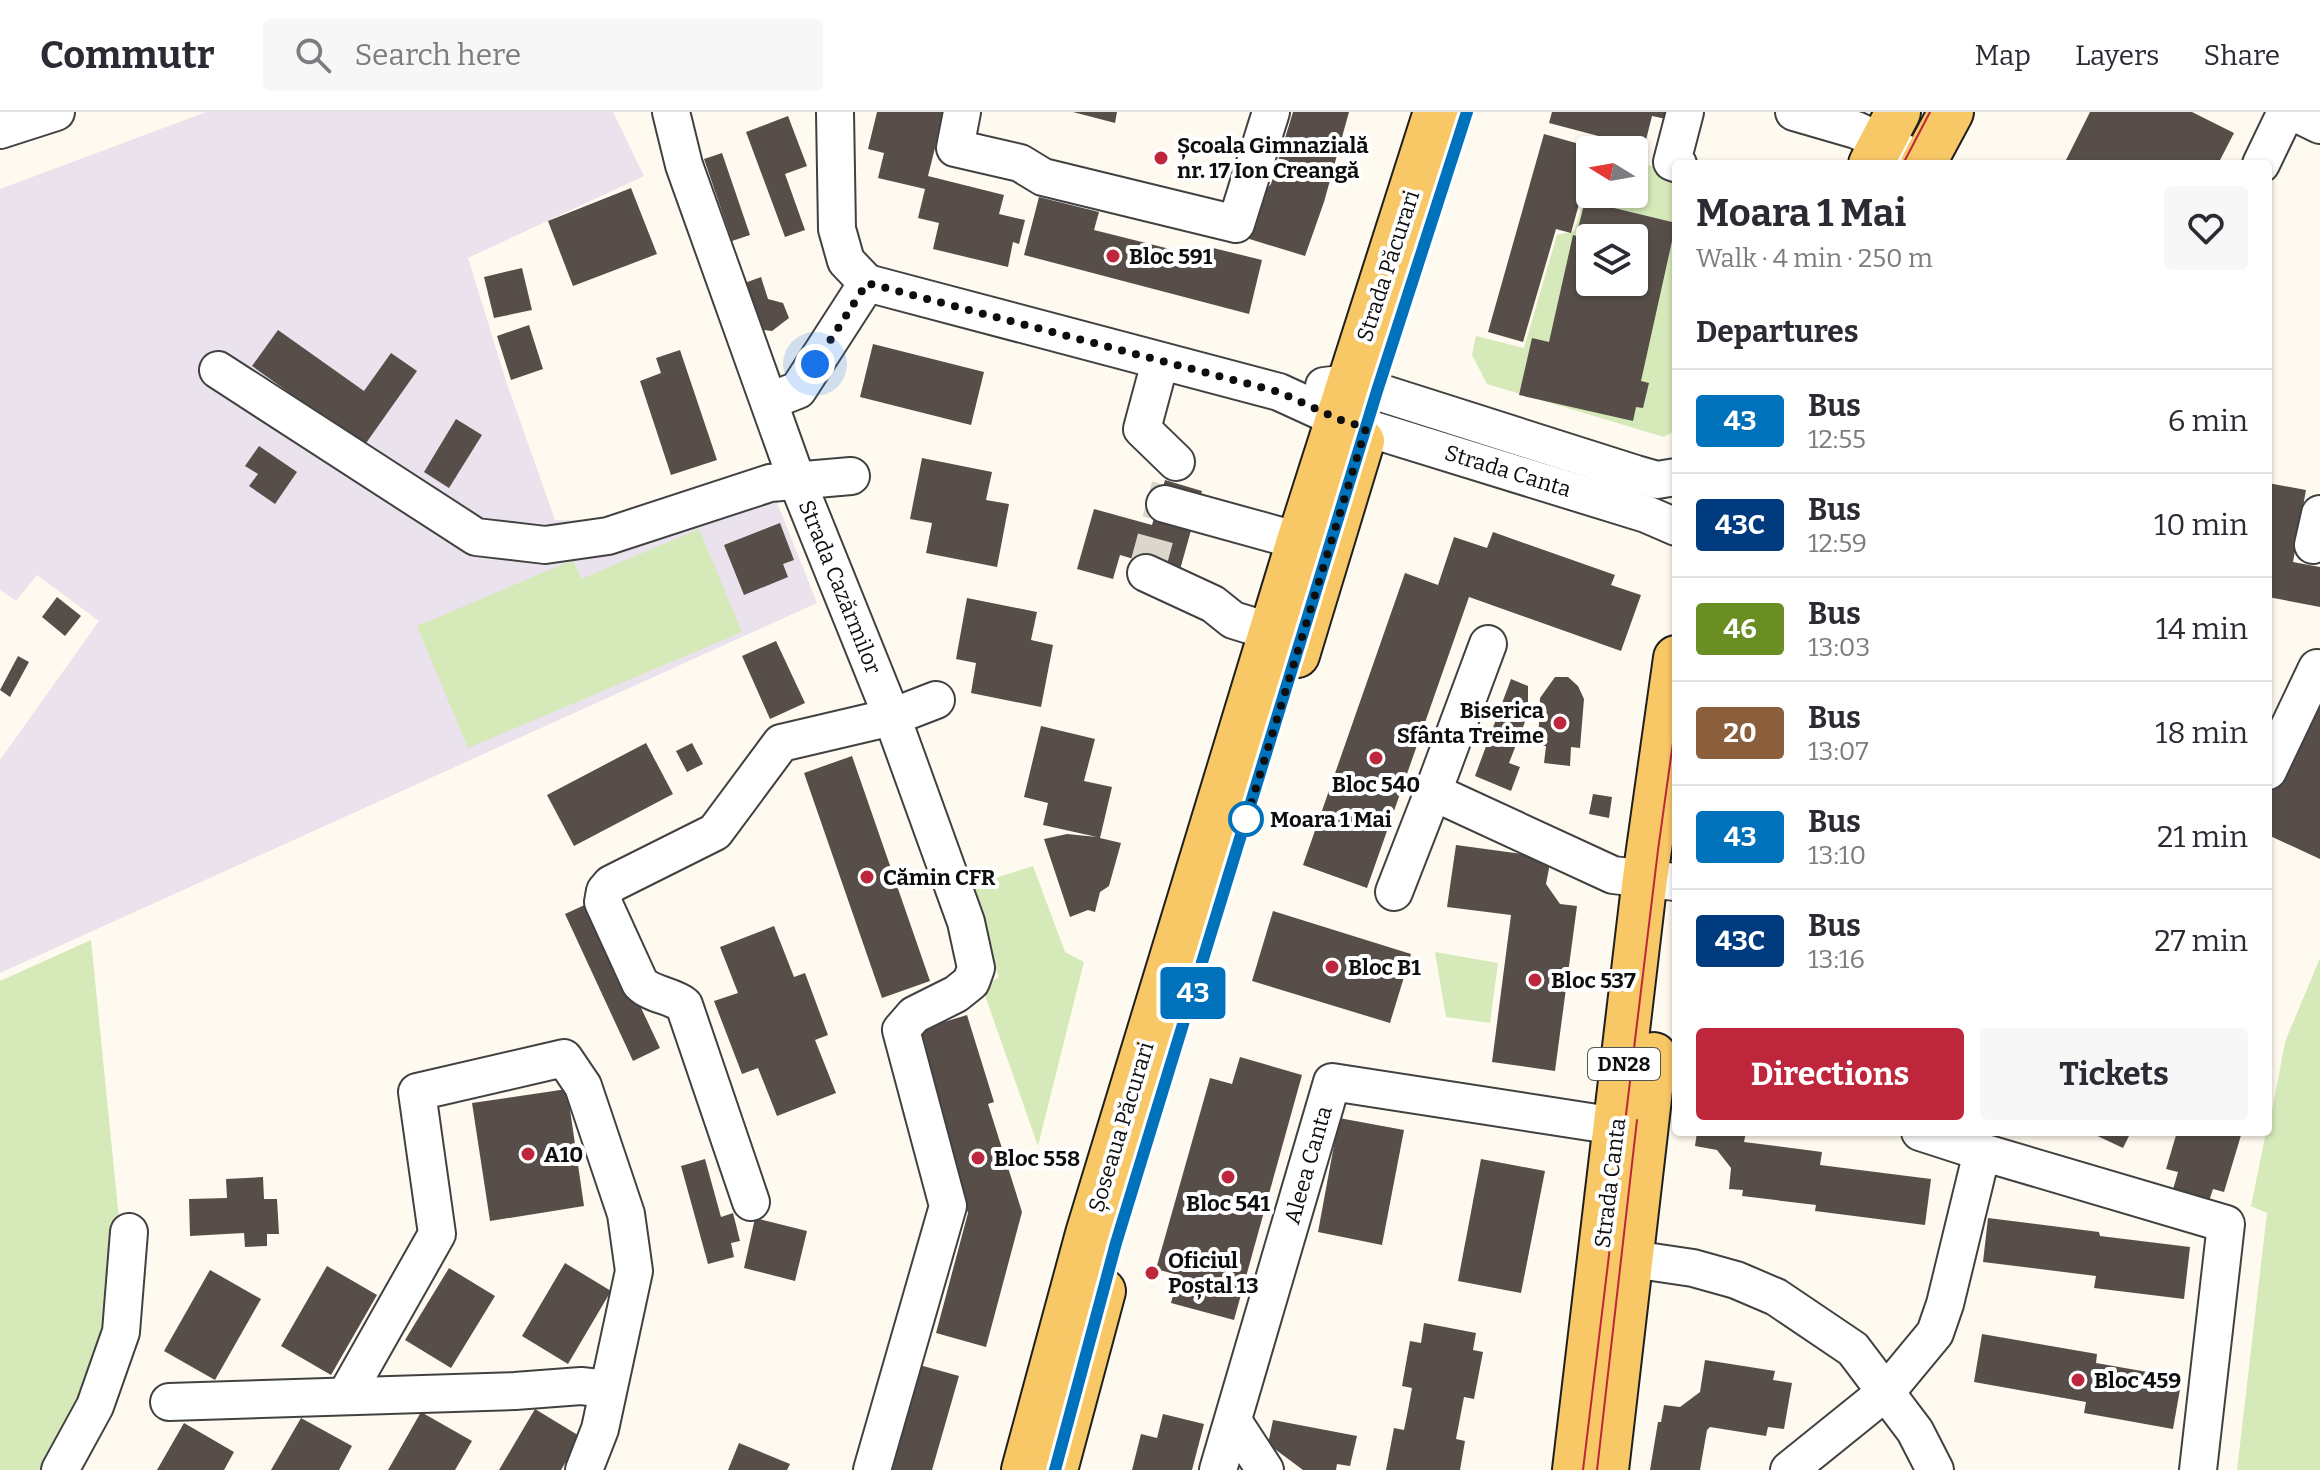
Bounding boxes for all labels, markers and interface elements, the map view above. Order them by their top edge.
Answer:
search box [263,19,823,91]
text: Commutr [40,32,215,78]
icon: search [291,33,335,77]
text: Search here [355,37,521,73]
text: Map [1974,39,2031,72]
text: Layers [2075,39,2159,72]
text: Share [2203,39,2280,72]
place label: Școala Gimnazială nr. 17 Ion Creangă [1177,132,1369,184]
north arrow [1576,136,1648,208]
map controls [1576,136,1648,296]
marker: Școala Gimnazială nr. 17 Ion Creangă [1152,149,1170,167]
button: heart [2164,186,2248,270]
street label: Strada Păcurari [1351,187,1425,345]
text: Moara 1 Mai [1696,190,1906,236]
button: layers [1576,224,1648,296]
place label: Bloc 591 [1129,243,1213,270]
text: Walk · 4 min · 250 m [1696,243,1933,274]
marker: Bloc 591 [1104,247,1122,265]
text: Departures [1696,314,1859,350]
your location [795,344,835,384]
text: Bus [1808,388,1861,424]
text: 6 min [2168,403,2248,439]
text: 43 [1723,404,1757,437]
text: 12:55 [1808,424,1866,455]
street label: Strada Canta [1442,439,1574,503]
text: Bus [1808,492,1861,528]
street label: Strada Cazărmilor [793,496,887,678]
text: 10 min [2154,507,2248,543]
text: 43C [1715,508,1765,541]
text: 12:59 [1808,528,1867,559]
text: Bus [1808,596,1861,632]
text: 14 min [2156,611,2248,647]
text: 46 [1723,612,1757,645]
text: 13:03 [1808,632,1870,663]
place label: Biserica Sfânta Treime [1397,697,1545,749]
text: Bus [1808,700,1861,736]
marker: Biserica Sfânta Treime [1551,714,1569,732]
text: 18 min [2155,715,2248,751]
text: 20 [1723,716,1757,749]
text: 13:07 [1808,736,1869,767]
marker: Bloc 540 [1367,749,1385,767]
place label: Bloc 540 [1332,771,1420,798]
marker: Moara 1 Mai [1229,802,1263,836]
text: Bus [1808,804,1861,840]
place label: Moara 1 Mai [1270,806,1392,833]
text: 21 min [2157,819,2248,855]
text: 43 [1723,820,1757,853]
text: 13:10 [1808,840,1866,871]
place label: Cămin CFR [883,864,996,891]
marker: Cămin CFR [858,868,876,886]
text: Bus [1808,908,1861,944]
text: 27 min [2154,923,2248,959]
text: 43C [1715,924,1765,957]
text: 13:16 [1808,944,1865,975]
place label: Bloc B1 [1348,954,1421,981]
marker: Bloc B1 [1323,958,1341,976]
line badge: 43 [1157,967,1229,1019]
place label: Bloc 537 [1551,967,1636,994]
marker: Bloc 537 [1526,971,1544,989]
text: 43 [1176,976,1210,1009]
button: Directions [1696,1028,1964,1120]
button: Tickets [1980,1028,2248,1120]
street label: Șoseaua Păcurari [1082,1038,1161,1216]
road number: DN28 [1588,1048,1660,1080]
street label: Aleea Canta [1278,1103,1338,1227]
street label: Strada Canta [1589,1117,1631,1249]
place label: A10 [544,1141,583,1168]
marker: A10 [519,1145,537,1163]
place label: Bloc 558 [994,1145,1080,1172]
marker: Bloc 558 [969,1149,987,1167]
marker: Bloc 541 [1219,1168,1237,1186]
place label: Bloc 541 [1186,1190,1270,1217]
place label: Oficiul Poștal 13 [1168,1247,1259,1300]
marker: Oficiul Poștal 13 [1143,1264,1161,1282]
place label: Bloc 459 [2094,1367,2181,1394]
marker: Bloc 459 [2069,1371,2087,1389]

